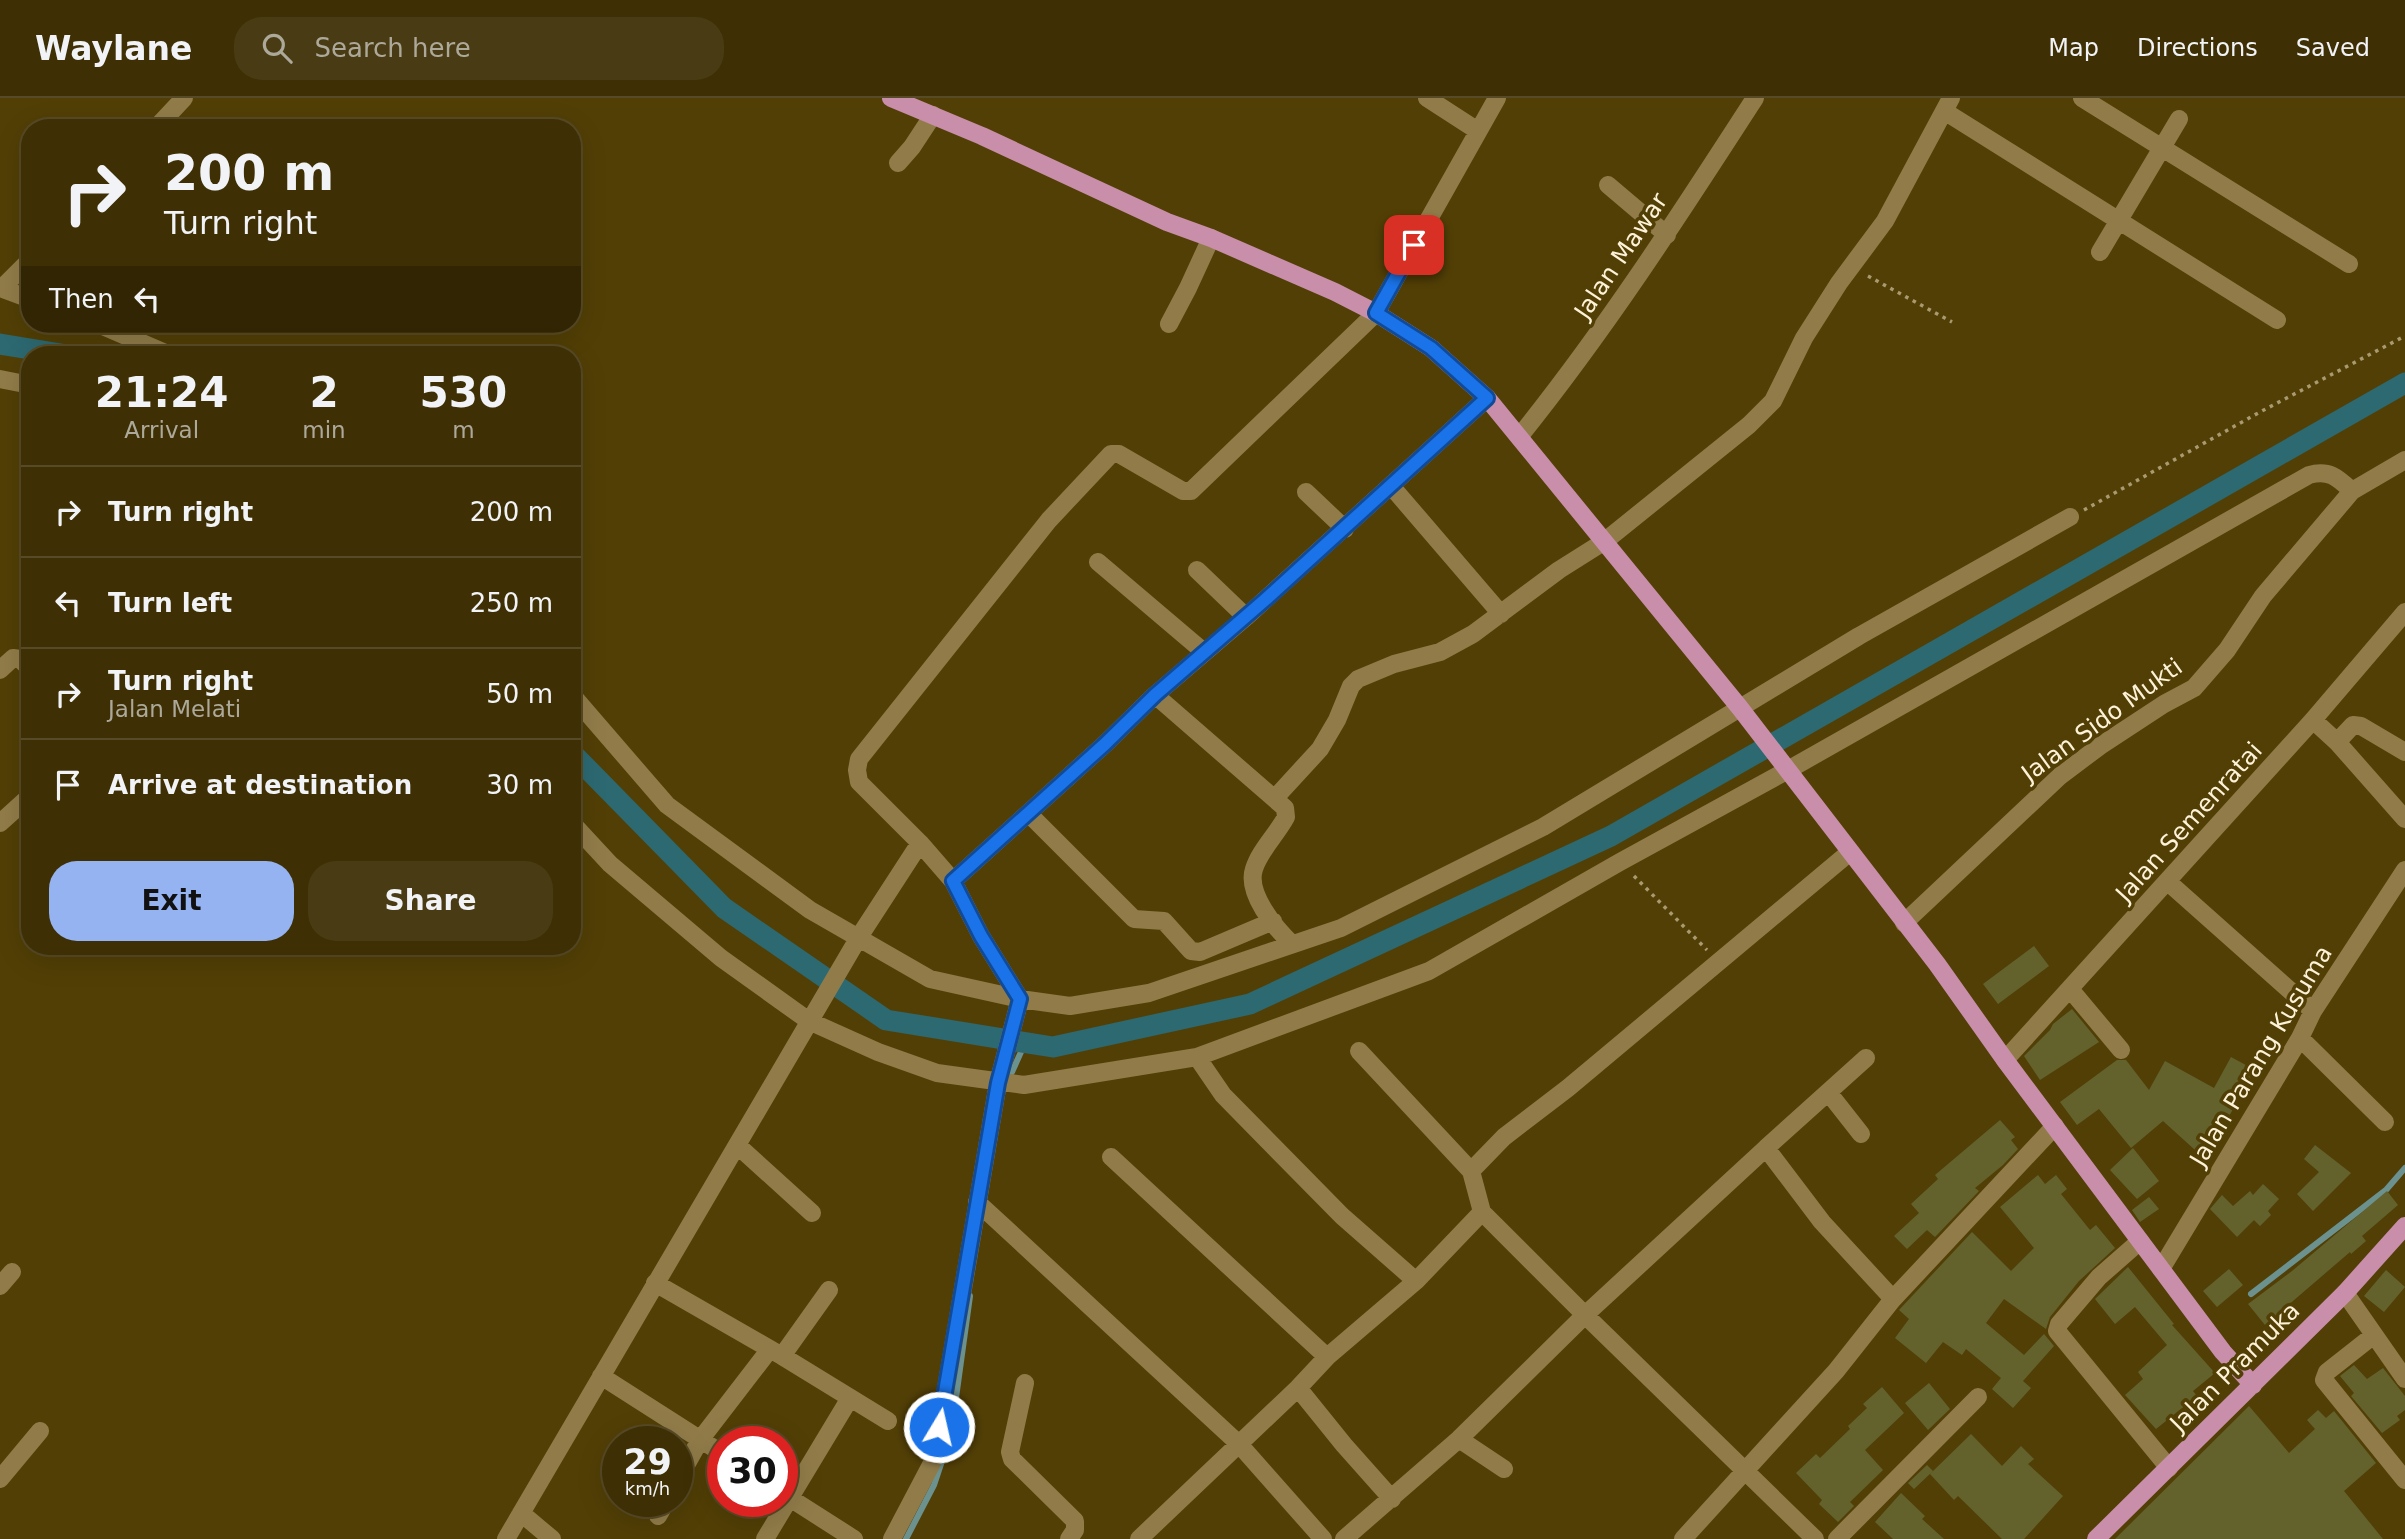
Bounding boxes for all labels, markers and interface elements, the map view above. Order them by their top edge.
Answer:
search box [234,17,724,80]
text: Waylane [35,29,192,68]
icon: search [258,29,296,67]
text: Search here [314,33,471,63]
text: Map [2048,34,2099,62]
text: Directions [2137,34,2258,62]
text: Saved [2296,34,2370,62]
text: 200 m [164,145,334,202]
icon: right [49,147,140,238]
street label: Jalan Mawar [1568,188,1673,326]
text: Turn right [164,204,317,242]
pin [1384,215,1444,275]
icon: arrive [1395,226,1433,264]
icon: left [128,280,166,318]
text: Then [49,284,114,314]
text: 21:24 [95,368,229,417]
text: 2 [309,368,339,417]
text: 530 [420,368,507,417]
text: Arrival [124,417,199,443]
text: min [302,417,346,443]
text: m [452,417,475,443]
icon: right [49,493,87,531]
text: Turn right [108,497,253,527]
text: 200 m [470,497,553,527]
icon: left [49,584,87,622]
text: Turn left [108,588,232,618]
text: 250 m [470,588,553,618]
street label: Jalan Sido Mukti [2015,652,2188,789]
text: Turn right [108,666,253,696]
icon: right [49,675,87,713]
text: 50 m [486,679,553,709]
text: Jalan Melati [108,696,241,722]
street label: Jalan Semenratai [2109,737,2268,909]
icon: arrive [49,766,87,804]
text: Arrive at destination [108,770,412,800]
text: 30 m [486,770,553,800]
button: Exit [49,861,294,941]
button: Share [308,861,553,941]
street label: Jalan Parang Kusuma [2183,941,2338,1173]
street label: Jalan Pramuka [2163,1296,2306,1439]
position arrow [902,1390,976,1464]
speed limit sign: 30 [707,1426,798,1517]
text: 29 [623,1442,672,1482]
text: km/h [625,1478,670,1499]

